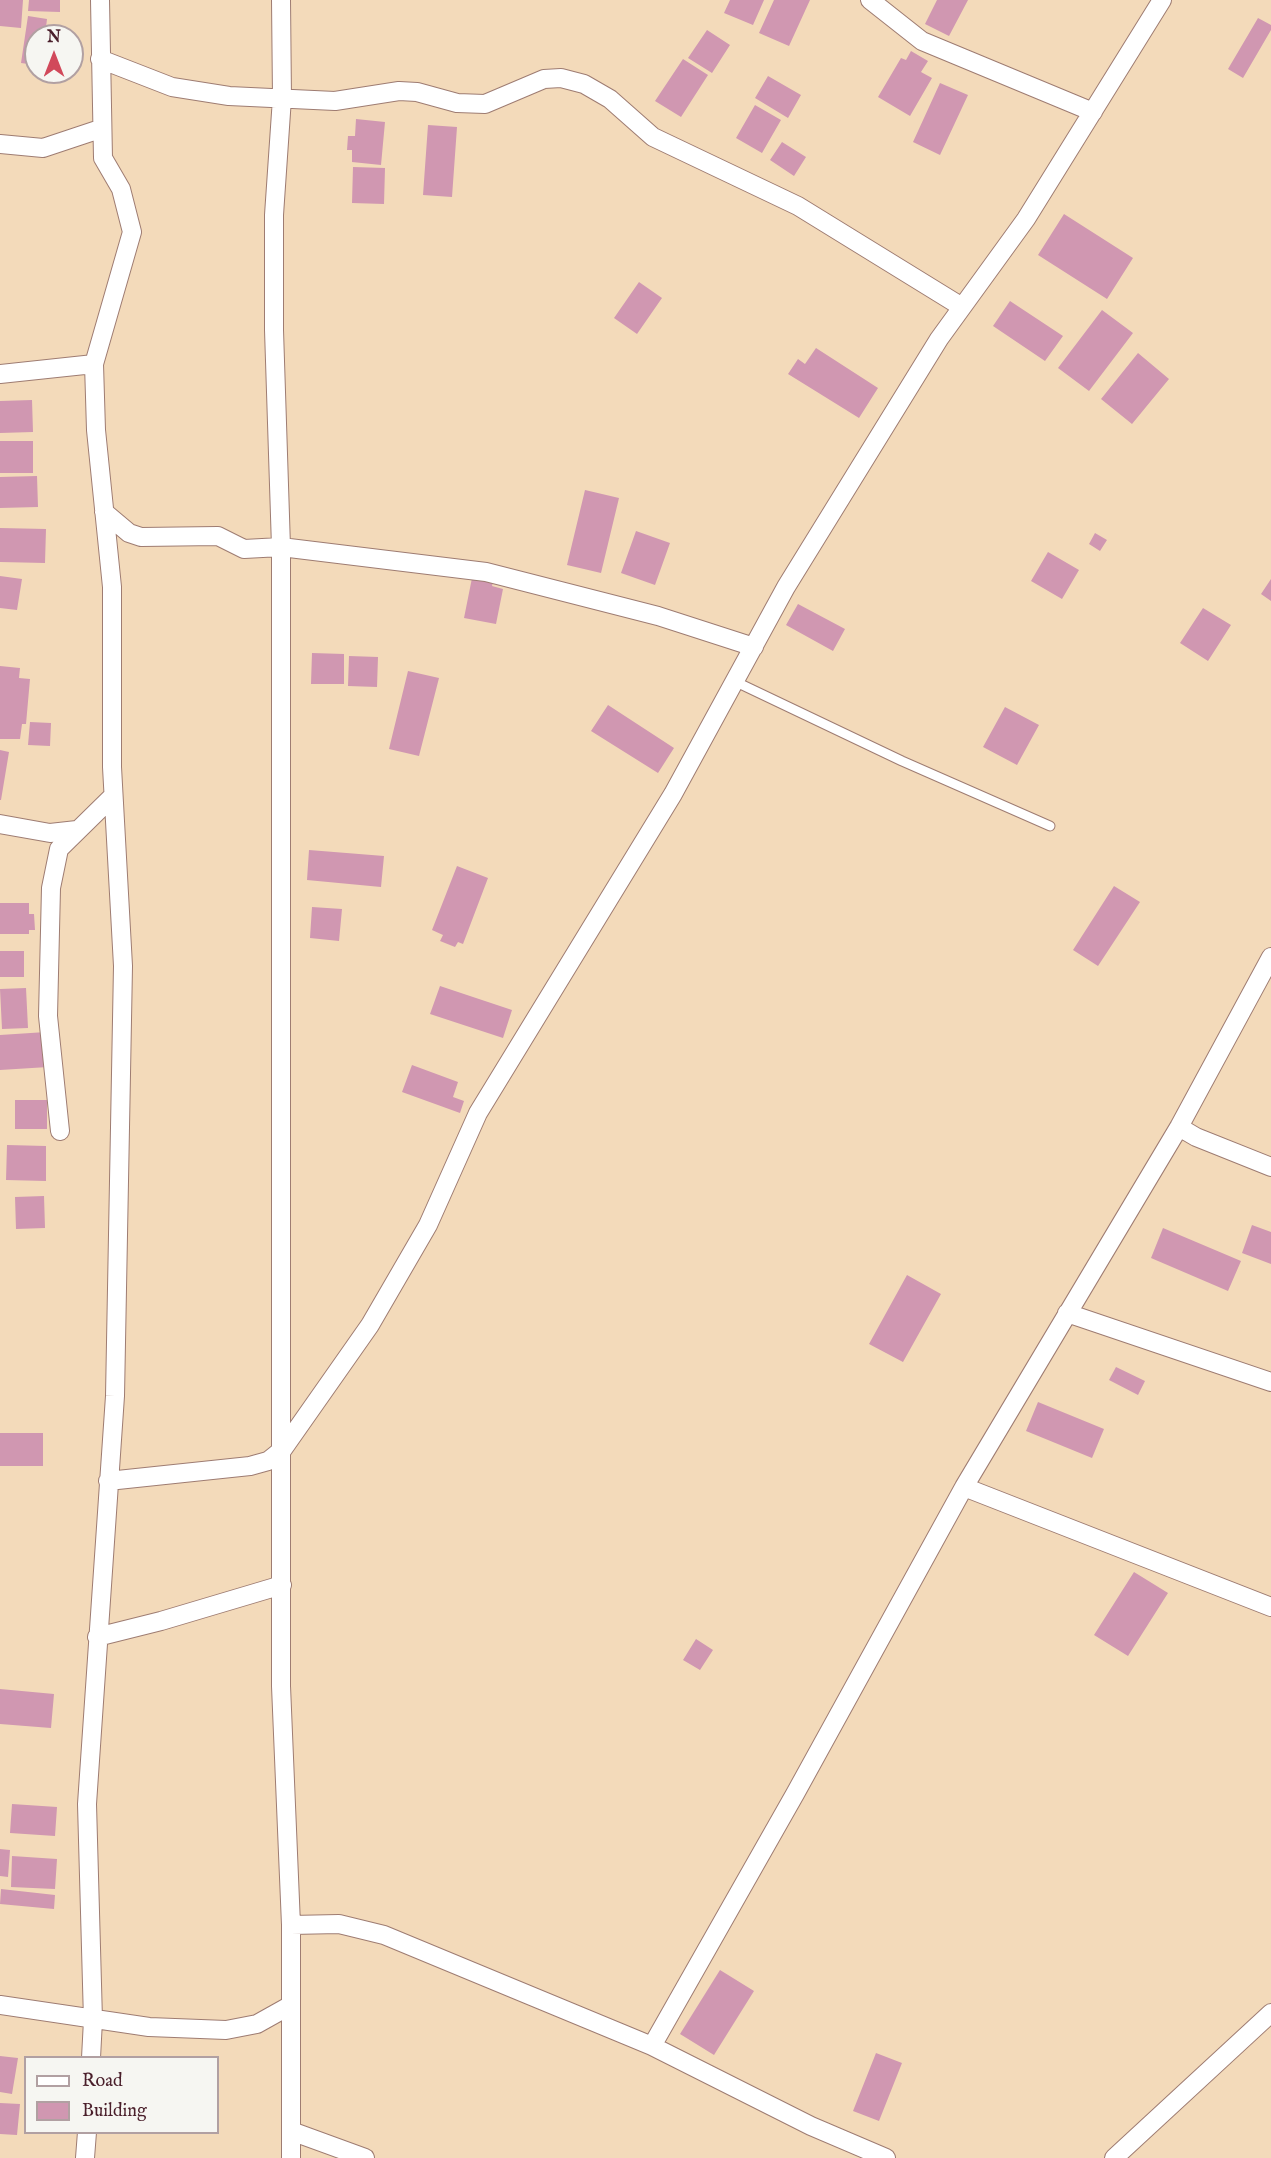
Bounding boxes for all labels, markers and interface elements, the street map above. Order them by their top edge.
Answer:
north arrow [24,24,84,84]
text: N [47,28,61,48]
legend [24,2056,219,2134]
text: Road [82,2070,123,2093]
text: Building [82,2100,147,2123]

